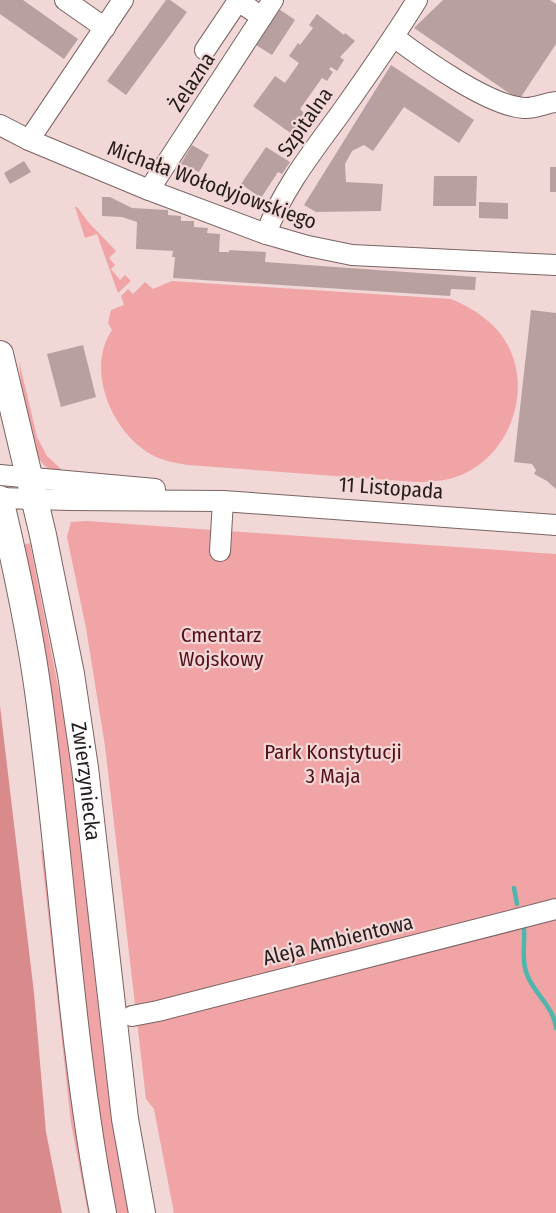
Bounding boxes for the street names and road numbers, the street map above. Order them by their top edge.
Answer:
street label: Żelazna [163,48,221,116]
street label: Szpitalna [272,82,338,162]
street label: Michała Wołodyjowskiego [104,135,320,235]
street label: 11 Listopada [338,471,444,505]
street label: Zwierzyniecka [65,720,106,842]
street label: Aleja Ambientowa [260,909,416,971]

